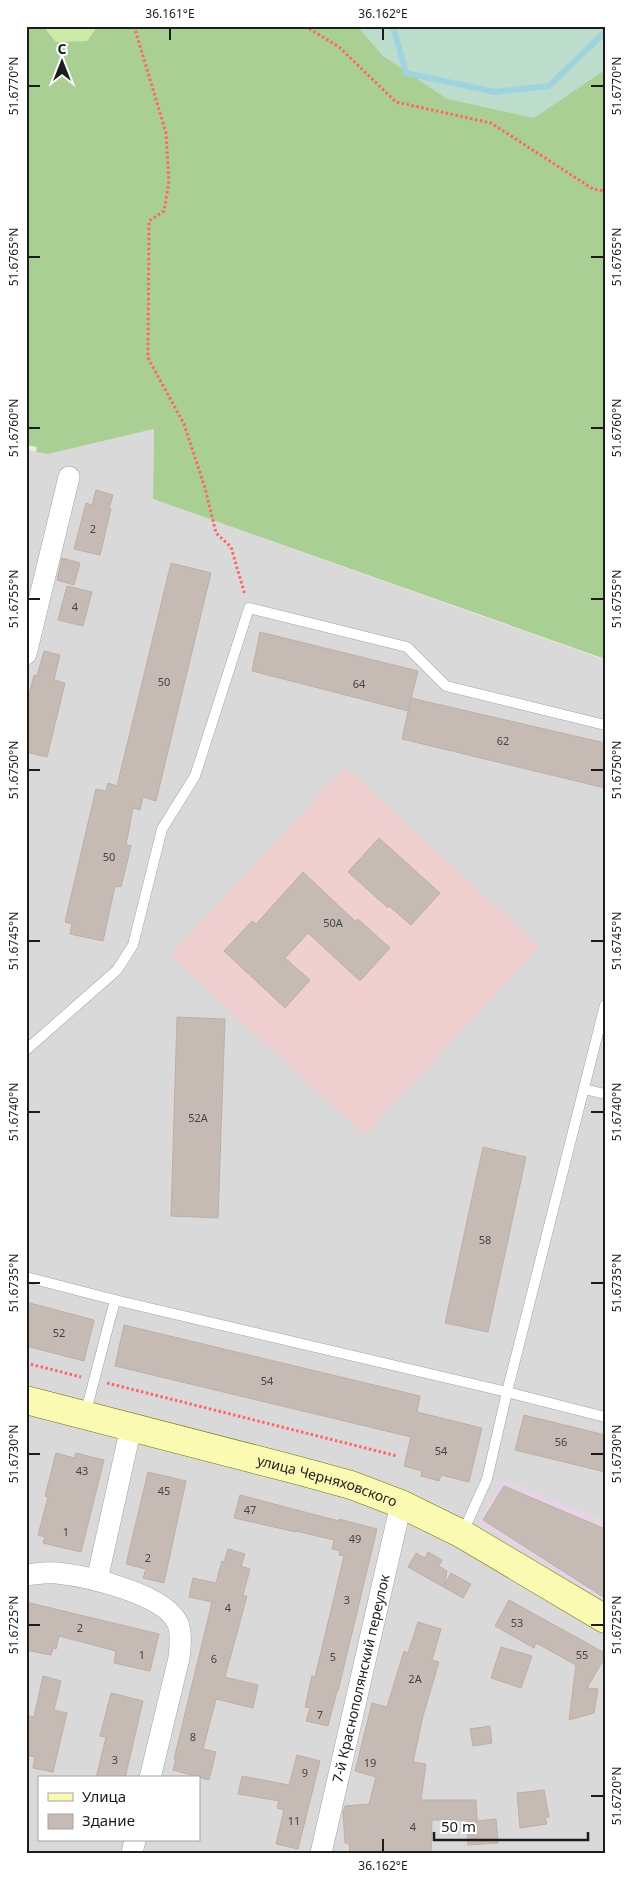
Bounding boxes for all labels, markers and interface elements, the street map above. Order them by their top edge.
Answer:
text: 36.161°E [145,5,195,22]
text: 36.162°E [358,5,408,22]
north arrow [38,38,88,88]
text: С [57,39,67,58]
text: 51.6770°N [5,57,22,115]
text: 51.6770°N [608,57,625,115]
text: 51.6765°N [5,228,22,286]
text: 51.6765°N [608,228,625,286]
text: 51.6760°N [5,399,22,457]
text: 51.6760°N [608,399,625,457]
house number: 2 [90,521,96,536]
text: 51.6755°N [5,570,22,628]
text: 51.6755°N [608,570,625,628]
house number: 4 [72,599,79,614]
house number: 50 [158,674,170,689]
house number: 64 [353,676,366,691]
house number: 62 [497,733,509,748]
text: 51.6750°N [5,741,22,799]
text: 51.6750°N [608,741,625,799]
house number: 50 [103,849,115,864]
text: 51.6745°N [5,912,22,970]
text: 51.6745°N [608,912,625,970]
house number: 50А [323,915,344,930]
text: 51.6740°N [5,1083,22,1141]
text: 51.6740°N [608,1083,625,1141]
house number: 52А [188,1110,209,1125]
house number: 58 [479,1232,491,1247]
text: 51.6735°N [5,1254,22,1312]
text: 51.6735°N [608,1254,625,1312]
house number: 52 [53,1325,65,1340]
house number: 54 [261,1373,274,1388]
text: 51.6730°N [5,1425,22,1483]
text: 51.6730°N [608,1425,625,1483]
house number: 56 [555,1434,567,1449]
house number: 54 [435,1443,448,1458]
street label: улица Черняховского [255,1450,400,1511]
house number: 43 [76,1463,88,1478]
house number: 45 [158,1483,170,1498]
house number: 47 [244,1502,256,1517]
house number: 1 [63,1524,69,1539]
house number: 49 [349,1531,361,1546]
house number: 2 [145,1550,151,1565]
street label: 7-й Краснополянский переулок [327,1572,394,1785]
house number: 3 [344,1592,350,1607]
text: 51.6725°N [5,1596,22,1654]
text: 51.6725°N [608,1596,625,1654]
house number: 4 [225,1600,232,1615]
house number: 53 [511,1615,523,1630]
house number: 2 [77,1620,83,1635]
house number: 1 [139,1647,145,1662]
house number: 55 [576,1647,588,1662]
house number: 5 [330,1649,336,1664]
house number: 6 [211,1651,217,1666]
house number: 2А [408,1671,423,1686]
house number: 7 [317,1707,323,1722]
house number: 8 [190,1729,196,1744]
house number: 3 [112,1752,118,1767]
house number: 19 [364,1755,376,1770]
house number: 9 [302,1765,308,1780]
text: 51.6720°N [608,1767,625,1825]
legend [38,1776,200,1842]
text: Улица [82,1786,126,1806]
scale bar [434,1809,587,1841]
text: Здание [82,1810,135,1830]
house number: 11 [288,1813,300,1828]
text: 50 m [441,1816,476,1836]
house number: 4 [410,1819,417,1834]
text: 36.162°E [358,1857,408,1874]

